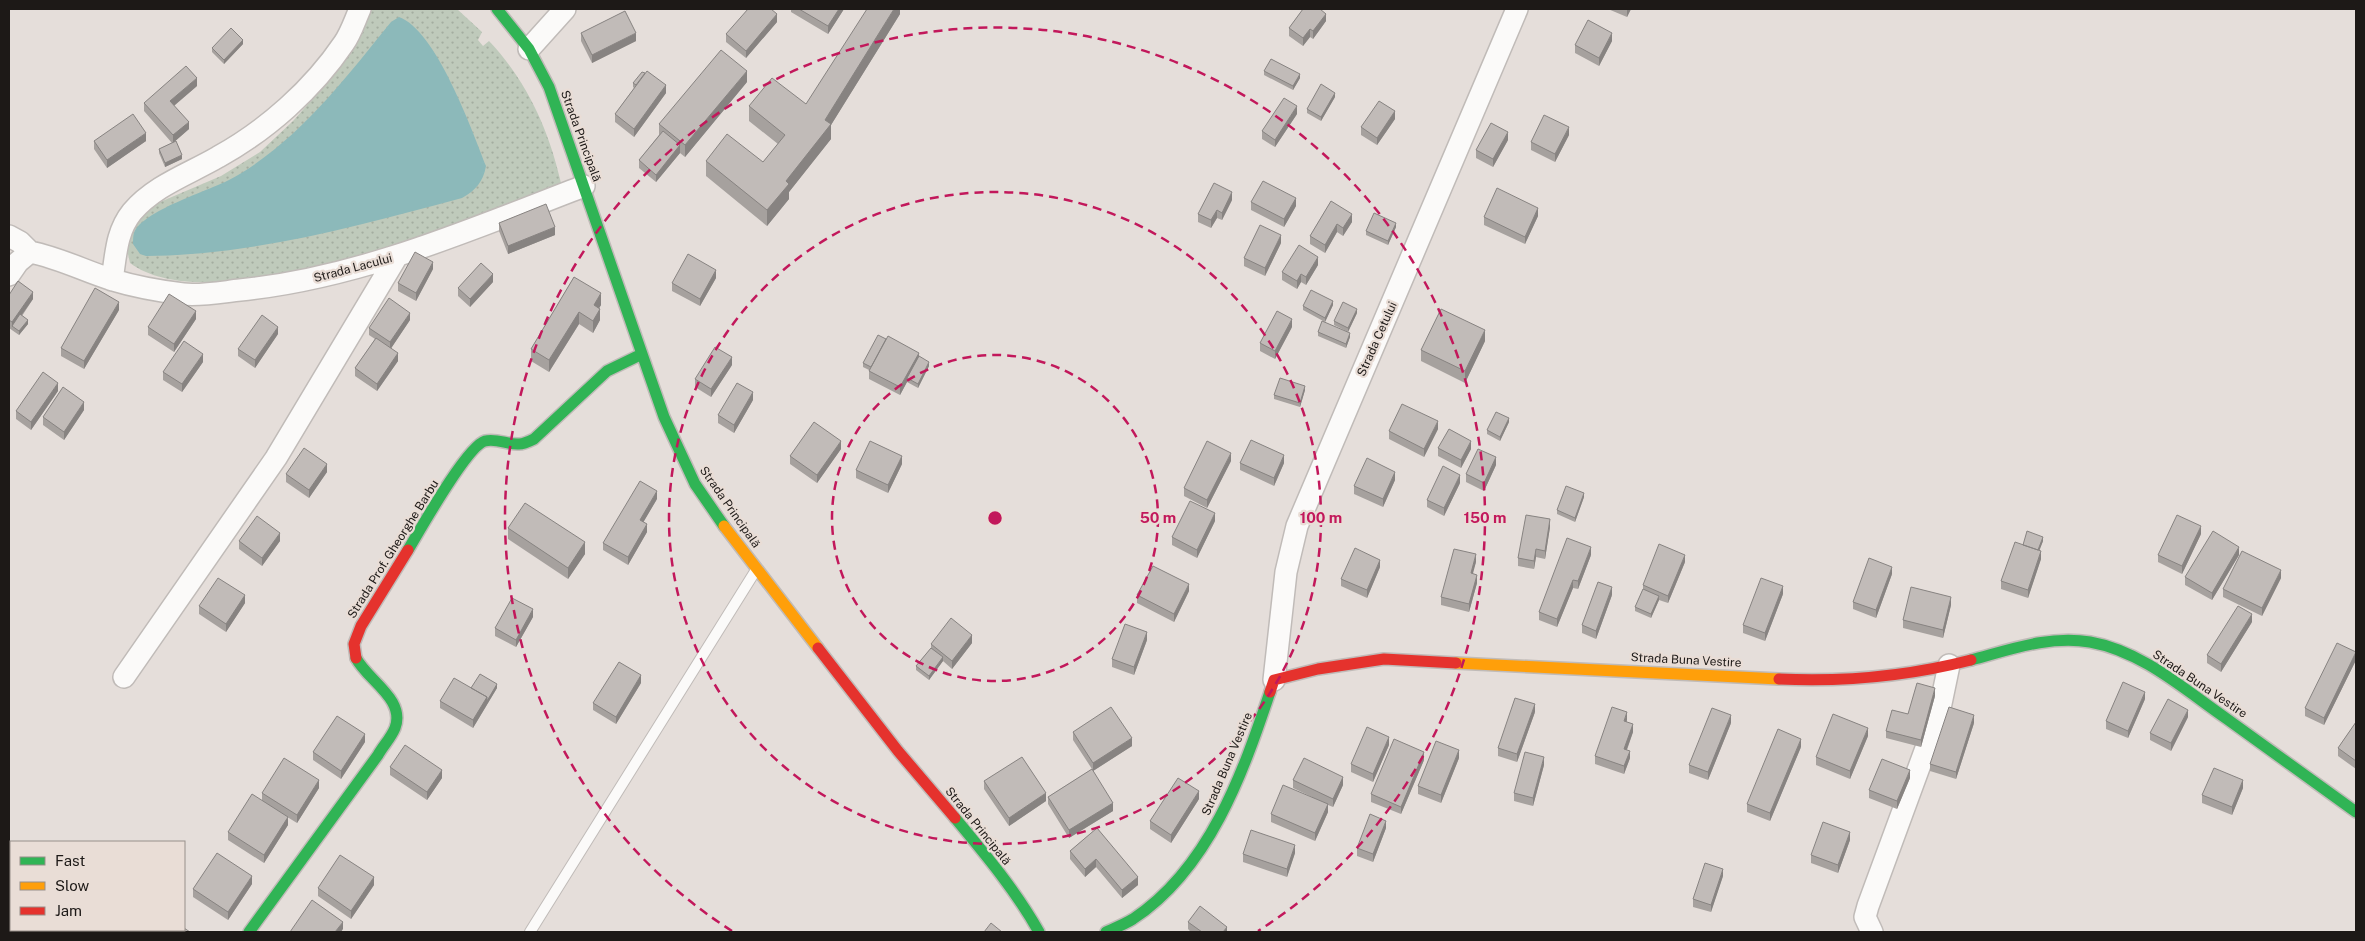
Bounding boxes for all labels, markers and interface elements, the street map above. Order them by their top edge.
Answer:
street label: Strada Principală [558,88,604,184]
street label: Strada Lacului [312,251,394,285]
street label: Strada Cetului [1354,300,1400,378]
street label: Strada Principală [697,464,763,550]
street label: Strada Prof. Gheorghe Barbu [345,477,441,621]
centre of rings [986,509,1004,527]
text: 50 m [1140,509,1176,526]
text: 100 m [1300,509,1342,526]
text: 150 m [1463,509,1507,526]
street label: Strada Buna Vestire [2150,647,2250,721]
street label: Strada Buna Vestire [1630,650,1742,670]
street label: Strada Buna Vestire [1199,710,1255,818]
street label: Strada Principală [942,784,1014,868]
legend [10,841,185,931]
text: Fast [55,852,85,869]
text: Slow [55,877,90,894]
text: Jam [55,902,82,919]

